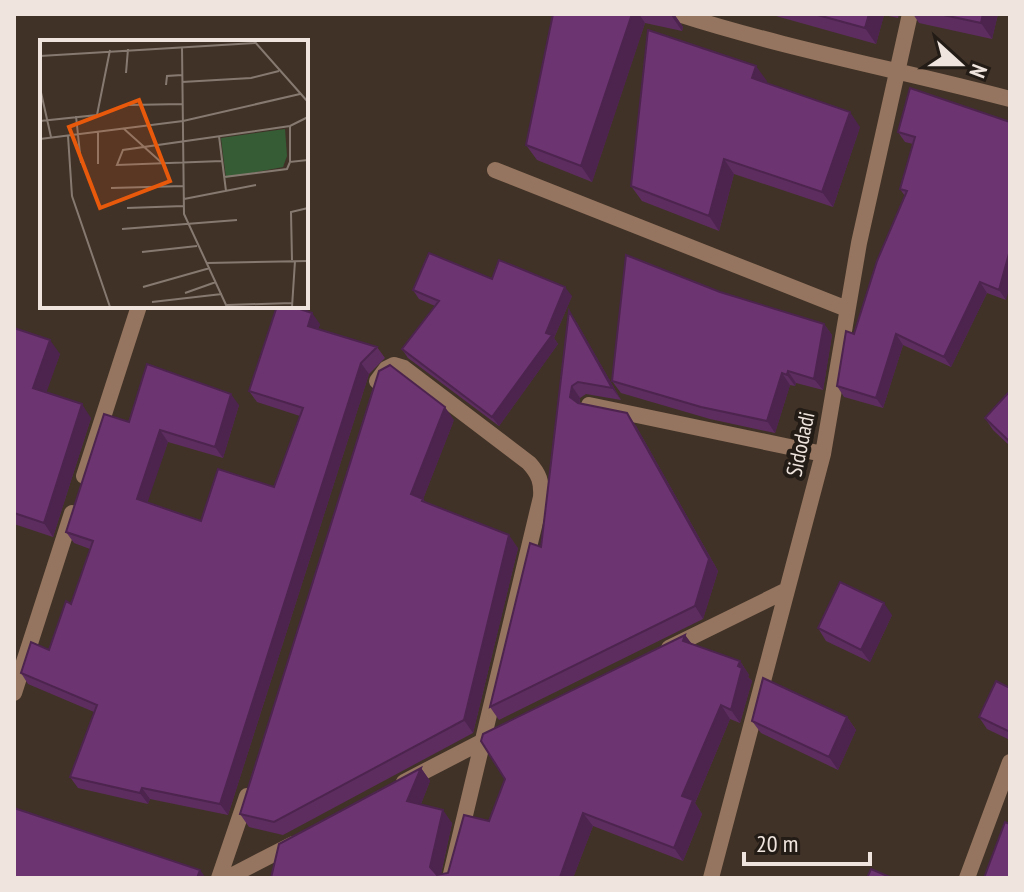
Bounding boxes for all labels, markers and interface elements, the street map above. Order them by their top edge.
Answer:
north arrow [920,24,1000,104]
inset map [40,40,308,308]
text: N [963,61,994,82]
street label: Sidodadi [779,409,821,479]
scale bar [744,816,870,866]
text: 20 m [756,828,798,859]

